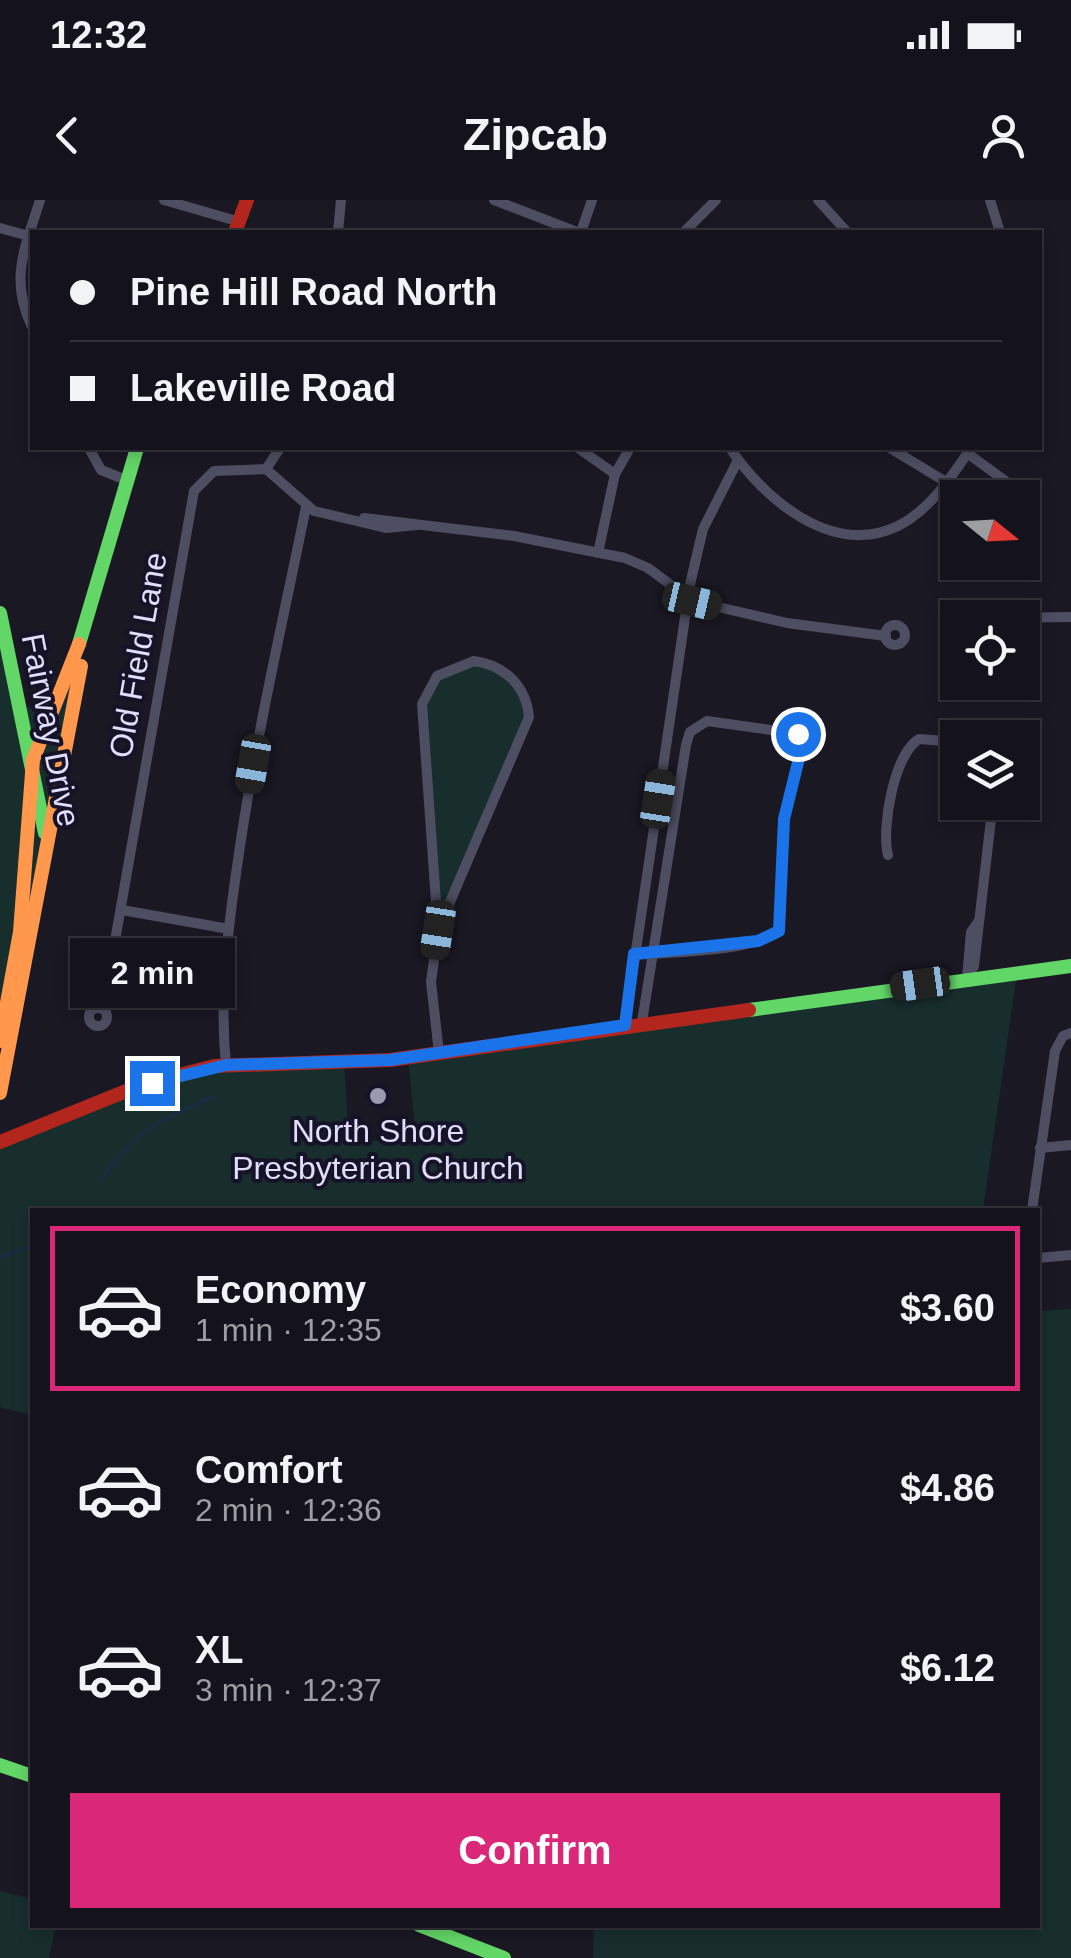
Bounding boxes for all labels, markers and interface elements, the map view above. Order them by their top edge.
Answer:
text: 12:32 [50,14,147,56]
icon: back [40,108,95,163]
icon: person [976,108,1031,163]
text: Zipcab [463,109,608,160]
text: Pine Hill Road North [130,271,497,313]
text: Lakeville Road [130,367,396,409]
north arrow [940,480,1040,580]
map controls [940,480,1040,820]
street label: Old Field Lane [102,549,174,761]
car [659,580,725,622]
button: locate [940,600,1040,700]
street label: Fairway Drive [15,631,87,829]
route start [776,712,821,757]
button: layers [940,720,1040,820]
car [233,732,273,796]
car [638,767,678,831]
car [418,898,458,962]
callout: 2 min [70,938,234,1008]
text: 2 min [111,955,194,991]
car [888,965,952,1003]
route end [130,1061,175,1106]
marker: North Shore Presbyterian Church [367,1085,389,1107]
place label: North Shore Presbyterian Church [232,1113,524,1186]
icon: car [75,1264,165,1354]
text: Economy [195,1269,366,1311]
text: $3.60 [900,1287,995,1329]
text: 1 min · 12:35 [195,1312,382,1348]
icon: car [75,1444,165,1534]
text: Comfort [195,1449,343,1491]
text: $4.86 [900,1467,995,1509]
text: 2 min · 12:36 [195,1492,382,1528]
icon: car [75,1624,165,1714]
text: XL [195,1629,244,1671]
text: $6.12 [900,1647,995,1689]
text: 3 min · 12:37 [195,1672,382,1708]
button: Confirm [70,1793,1000,1908]

